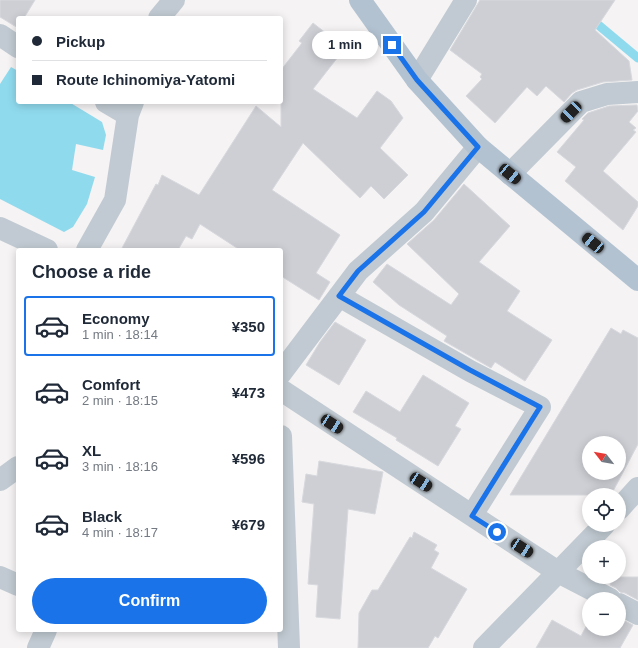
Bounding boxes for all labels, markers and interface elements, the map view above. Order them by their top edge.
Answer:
callout: 1 min [312,31,378,59]
text: Pickup [56,33,105,50]
route end [383,36,401,54]
text: 1 min [328,37,362,52]
text: Route Ichinomiya-Yatomi [56,71,235,88]
car [558,99,584,125]
car [497,162,523,186]
car [580,231,606,255]
text: Choose a ride [32,262,151,282]
icon: car [34,308,70,344]
text: Economy [82,310,150,327]
text: ¥350 [232,318,265,335]
text: 1 min · 18:14 [82,327,158,342]
icon: car [34,374,70,410]
text: Comfort [82,376,140,393]
text: ¥473 [232,384,265,401]
text: 2 min · 18:15 [82,393,158,408]
car [319,412,345,436]
north arrow [582,436,626,480]
map controls [582,436,626,636]
icon: car [34,440,70,476]
text: XL [82,442,101,459]
text: ¥596 [232,450,265,467]
text: 3 min · 18:16 [82,459,158,474]
car [408,470,434,494]
button: locate [582,488,626,532]
icon: car [34,506,70,542]
text: Black [82,508,122,525]
text: ¥679 [232,516,265,533]
route start [488,523,506,541]
text: 4 min · 18:17 [82,525,158,540]
car [509,536,535,560]
button: + [582,540,626,584]
button: Confirm [32,578,267,624]
button: − [582,592,626,636]

